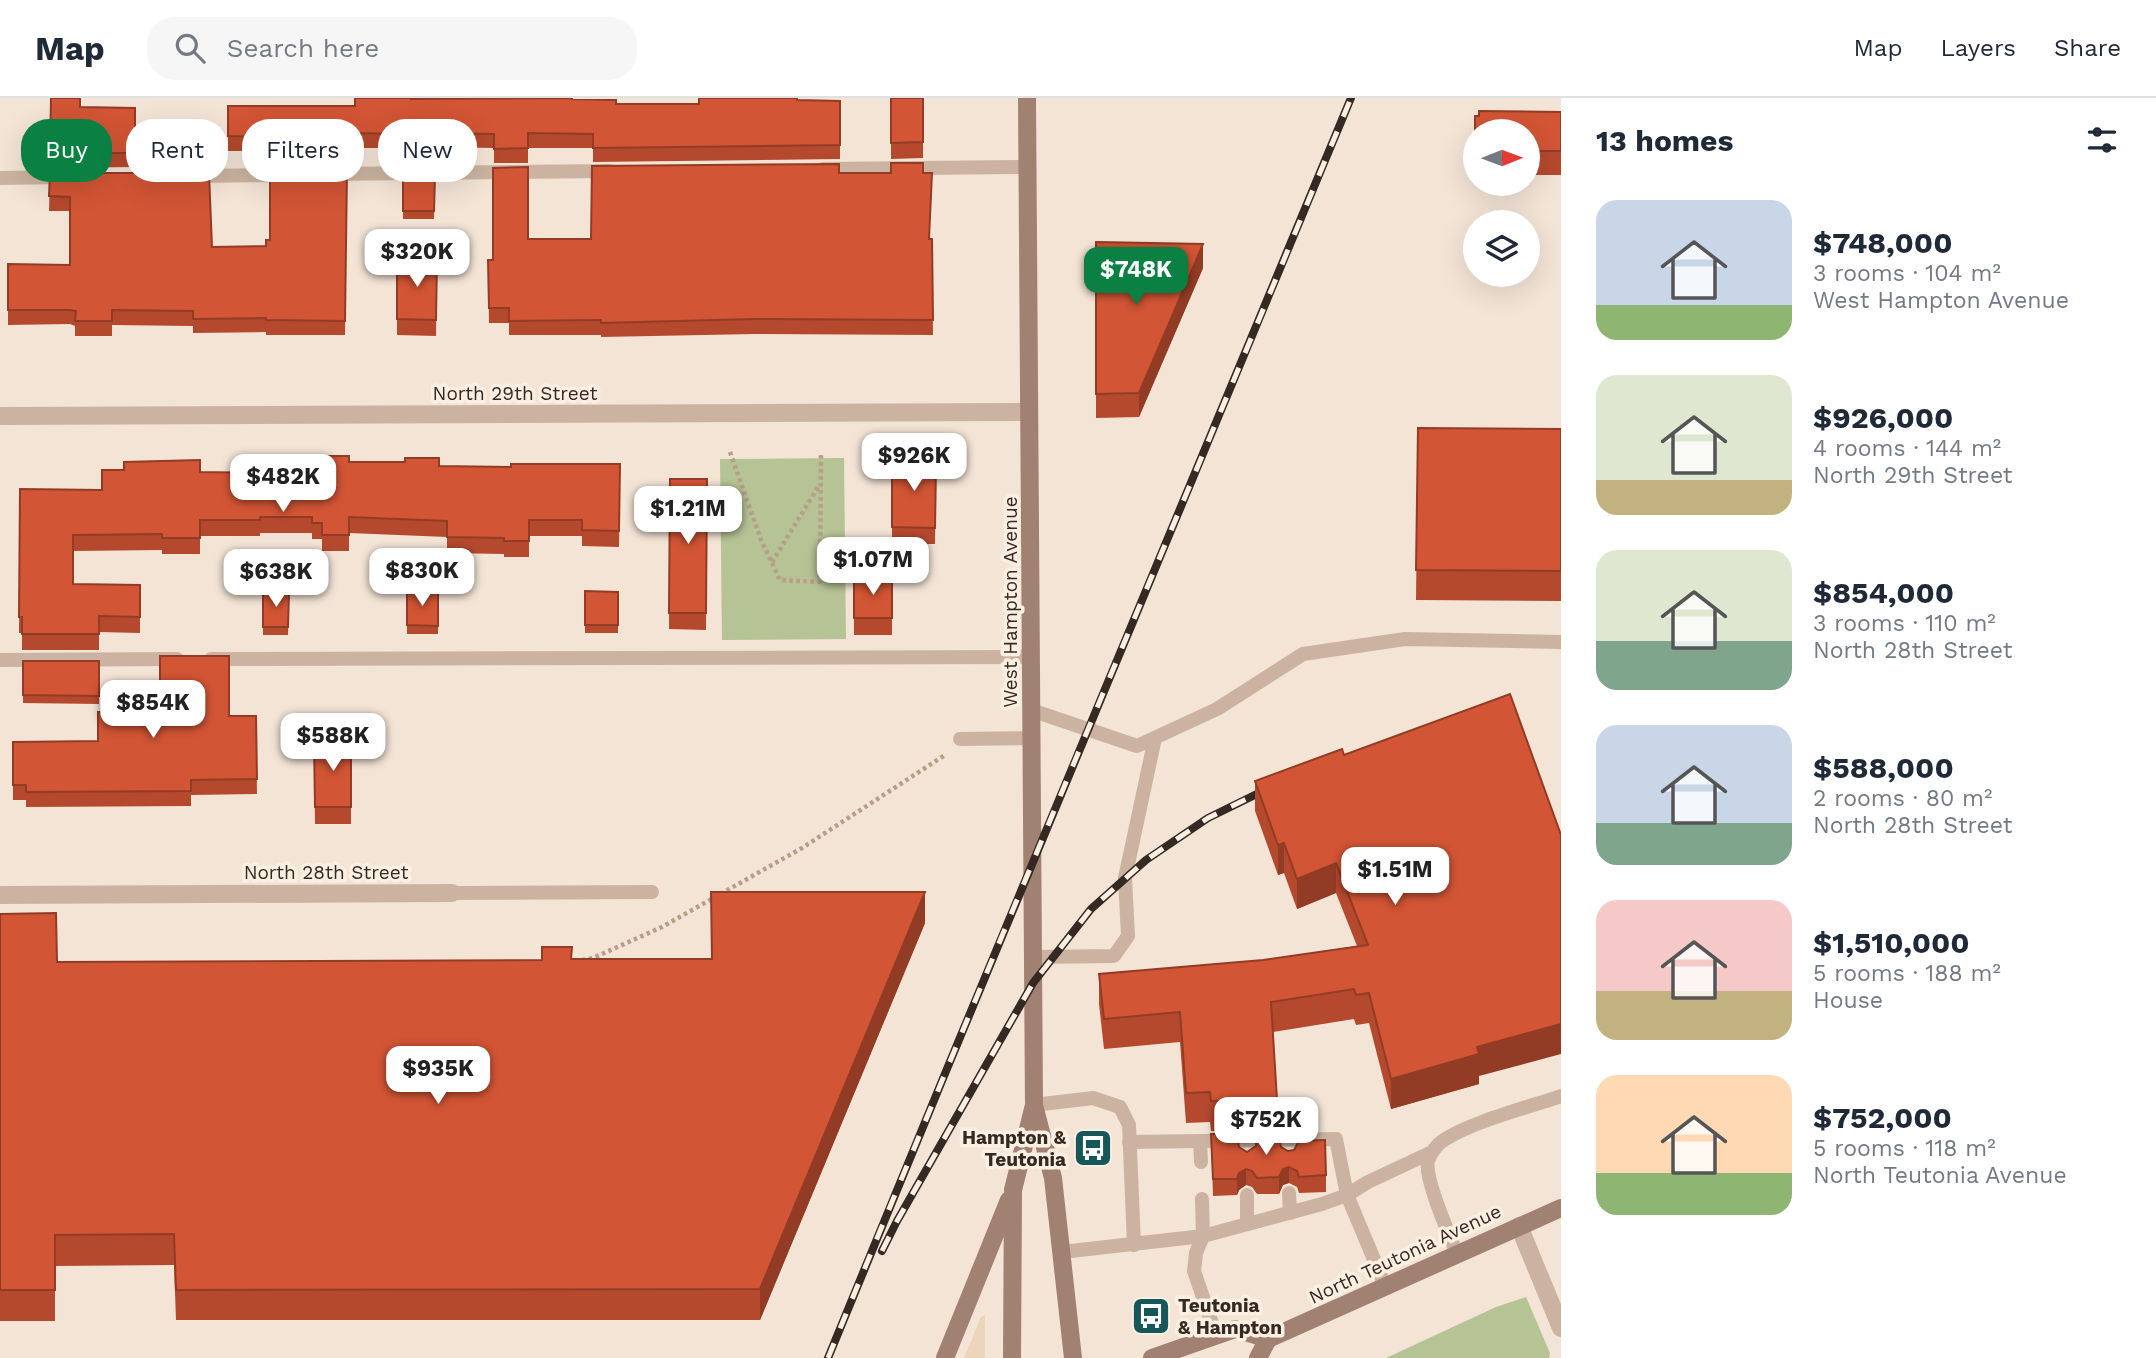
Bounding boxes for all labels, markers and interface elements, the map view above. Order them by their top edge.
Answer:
search box [147,17,637,80]
text: Map [35,29,105,68]
icon: search [171,29,209,67]
text: Search here [227,33,379,63]
text: Map [1854,34,1902,62]
text: Layers [1940,34,2016,62]
text: Share [2054,34,2121,62]
chip: Buy [21,119,112,182]
chip: Rent [126,119,228,182]
chip: Filters [242,119,364,182]
chip: New [378,119,477,182]
north arrow [1463,119,1540,196]
map controls [1463,119,1540,287]
icon: filters [2083,121,2121,159]
text: 13 homes [1596,123,1733,158]
button: layers [1463,210,1540,287]
text: $748,000 [1813,225,1952,260]
icon: home [1652,228,1736,312]
pin: $320K [368,230,466,289]
text: $320K [381,238,453,265]
pin: $748K [1087,248,1185,307]
text: $748K [1100,256,1172,283]
text: 3 rooms · 104 m² [1813,260,2001,287]
text: West Hampton Avenue [1813,287,2069,314]
street label: North 29th Street [433,382,597,405]
text: $926,000 [1813,400,1953,435]
icon: home [1652,403,1736,487]
pin: $926K [865,434,963,493]
text: 4 rooms · 144 m² [1813,435,2001,462]
text: $926K [878,442,950,469]
pin: $482K [234,454,332,514]
text: North 29th Street [1813,462,2012,489]
text: $482K [246,463,320,490]
pin: $1.21M [631,486,745,546]
text: $1.21M [650,495,726,522]
street label: West Hampton Avenue [999,496,1022,708]
pin: $1.07M [816,538,930,597]
text: $1.07M [833,546,913,573]
pin: $830K [373,548,471,608]
pin: $638K [227,550,325,609]
text: $830K [385,557,459,584]
text: $638K [240,558,312,585]
text: $854,000 [1813,575,1954,610]
icon: home [1652,578,1736,662]
text: 3 rooms · 110 m² [1813,610,1996,637]
text: North 28th Street [1813,637,2012,664]
pin: $854K [104,680,202,740]
text: $854K [116,689,190,716]
pin: $588K [284,714,382,773]
text: $588K [297,722,369,749]
text: $588,000 [1813,750,1954,785]
icon: home [1652,753,1736,837]
text: 2 rooms · 80 m² [1813,785,1992,812]
text: North 28th Street [1813,812,2012,839]
pin: $1.51M [1338,848,1452,907]
text: $1.51M [1357,856,1433,883]
street label: North 28th Street [244,861,408,884]
text: $1,510,000 [1813,925,1970,960]
icon: home [1652,928,1736,1012]
text: 5 rooms · 188 m² [1813,960,2001,987]
text: House [1813,987,1883,1014]
pin: $935K [389,1046,487,1106]
text: $935K [402,1055,474,1082]
pin: $752K [1217,1098,1315,1157]
text: $752,000 [1813,1100,1952,1135]
icon: home [1652,1103,1736,1187]
text: $752K [1230,1106,1302,1133]
place label: Hampton & Teutonia [962,1126,1067,1171]
bus stop icon: Hampton & Teutonia [1072,1127,1114,1169]
text: 5 rooms · 118 m² [1813,1135,1996,1162]
text: North Teutonia Avenue [1813,1162,2067,1189]
street label: North Teutonia Avenue [1305,1199,1505,1309]
place label: Teutonia & Hampton [1178,1294,1282,1339]
bus stop icon: Teutonia & Hampton [1130,1295,1172,1337]

